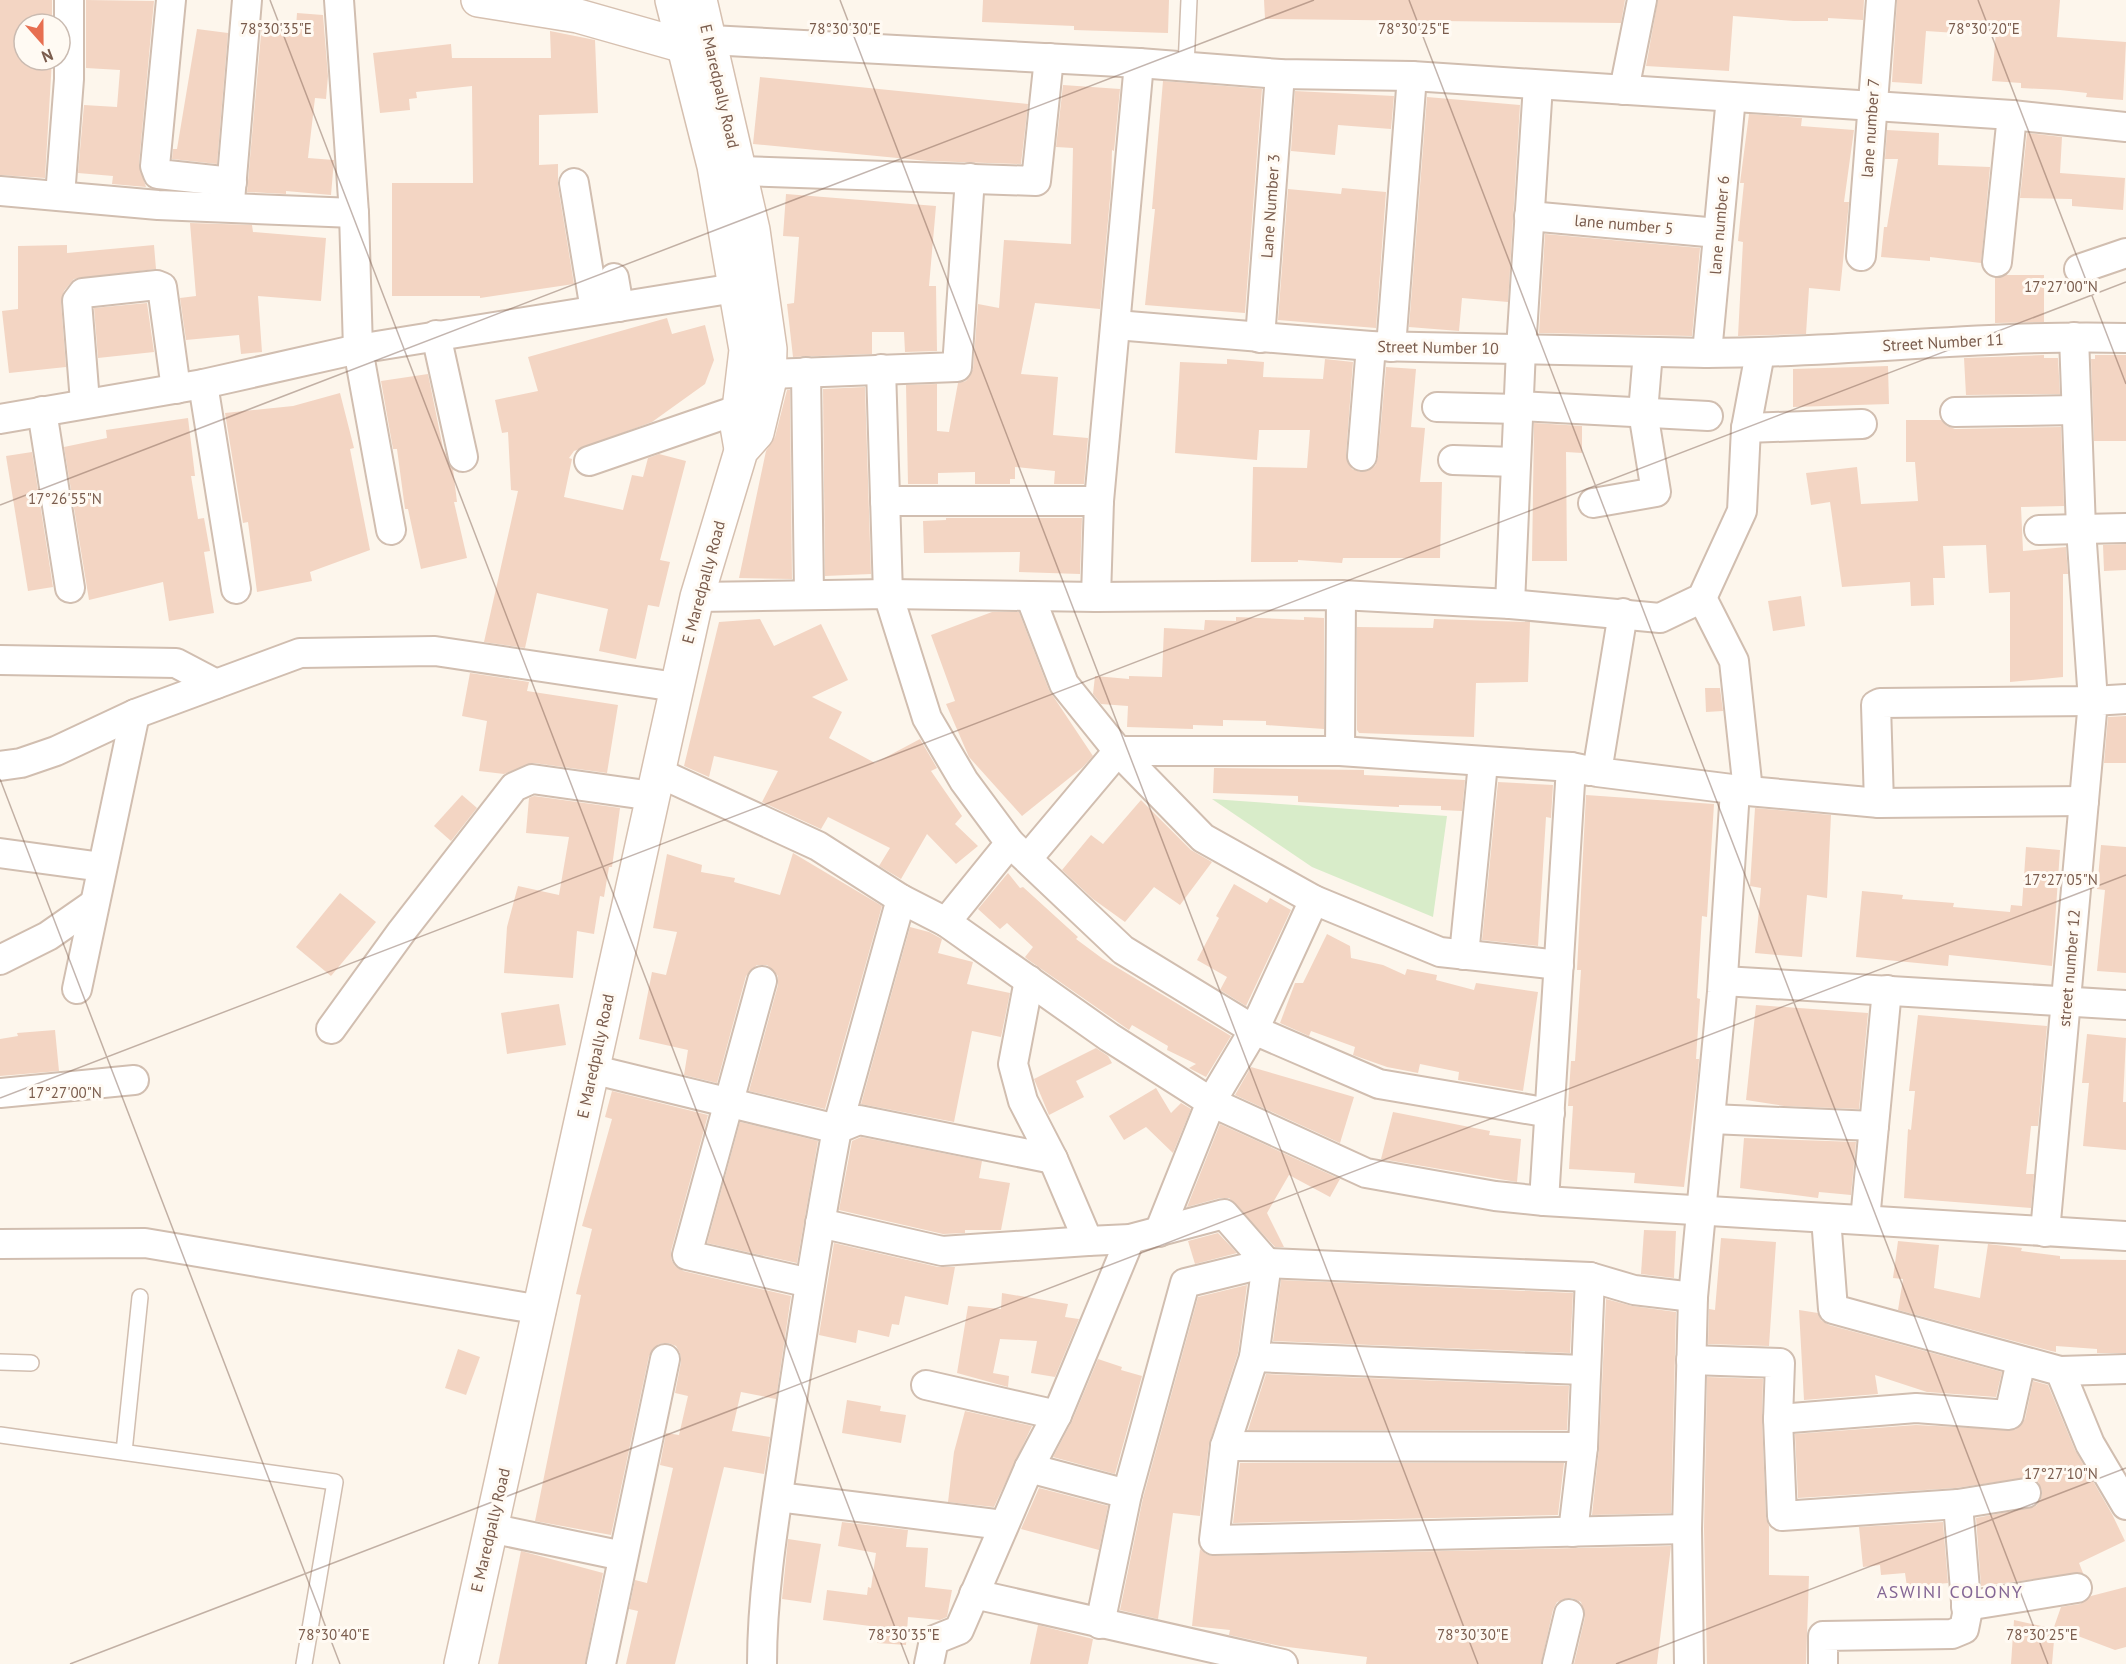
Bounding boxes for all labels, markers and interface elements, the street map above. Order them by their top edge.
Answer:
north arrow [12,12,72,72]
text: 78°30'35"E [240,19,312,38]
text: 78°30'30"E [809,19,881,38]
text: 78°30'25"E [1378,19,1450,38]
text: 78°30'20"E [1948,19,2020,38]
street label: E Maredpally Road [696,22,744,150]
text: N [39,45,56,67]
street label: lane number 7 [1857,78,1883,178]
street label: Lane Number 3 [1256,153,1284,259]
street label: lane number 6 [1705,175,1733,275]
street label: lane number 5 [1574,210,1674,238]
text: 17°27'00"N [2024,277,2098,296]
street label: Street Number 11 [1882,329,2004,355]
street label: Street Number 10 [1377,336,1499,358]
text: 17°26'55"N [28,489,102,508]
street label: E Maredpally Road [677,518,729,646]
text: 17°27'05"N [2024,870,2098,889]
street label: street number 12 [2054,909,2084,1027]
street label: E Maredpally Road [572,992,618,1120]
text: 17°27'00"N [28,1083,102,1102]
text: 17°27'10"N [2024,1464,2098,1483]
street label: E Maredpally Road [466,1466,514,1594]
district label: ASWINI COLONY [1877,1580,2023,1603]
text: 78°30'40"E [298,1625,370,1644]
text: 78°30'35"E [868,1625,940,1644]
text: 78°30'30"E [1437,1625,1509,1644]
text: 78°30'25"E [2006,1625,2078,1644]

